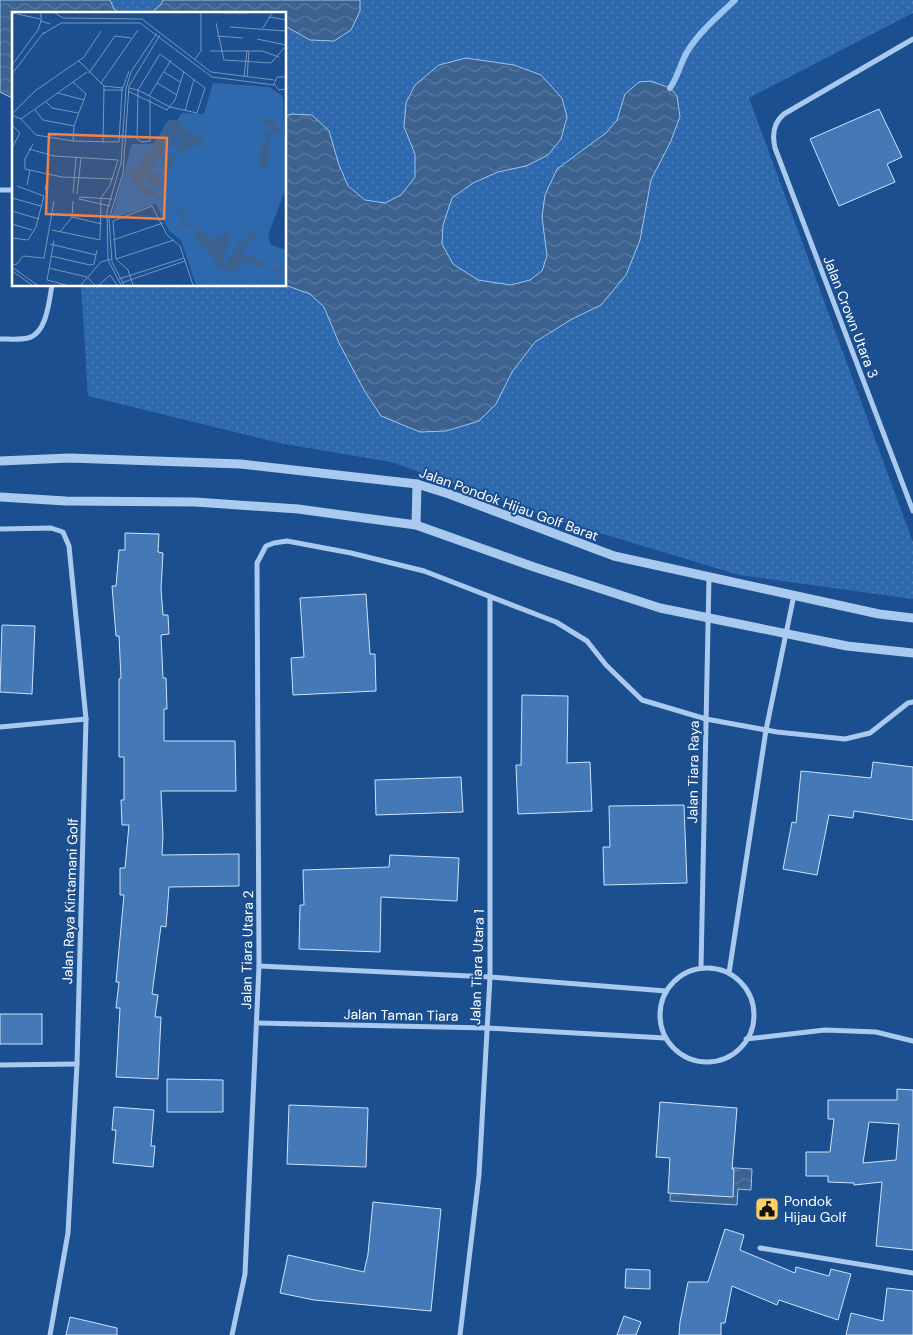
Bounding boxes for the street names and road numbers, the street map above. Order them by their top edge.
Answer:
street label: Jalan Crown Utara 3 [819,253,883,381]
street label: Jalan Pondok Hijau Golf Barat [417,463,601,545]
street label: Jalan Tiara Raya [683,720,703,824]
street label: Jalan Raya Kintamani Golf [58,817,82,984]
street label: Jalan Tiara Utara 2 [237,890,257,1010]
street label: Jalan Tiara Utara 1 [466,909,488,1025]
street label: Jalan Taman Tiara [343,1005,459,1025]

